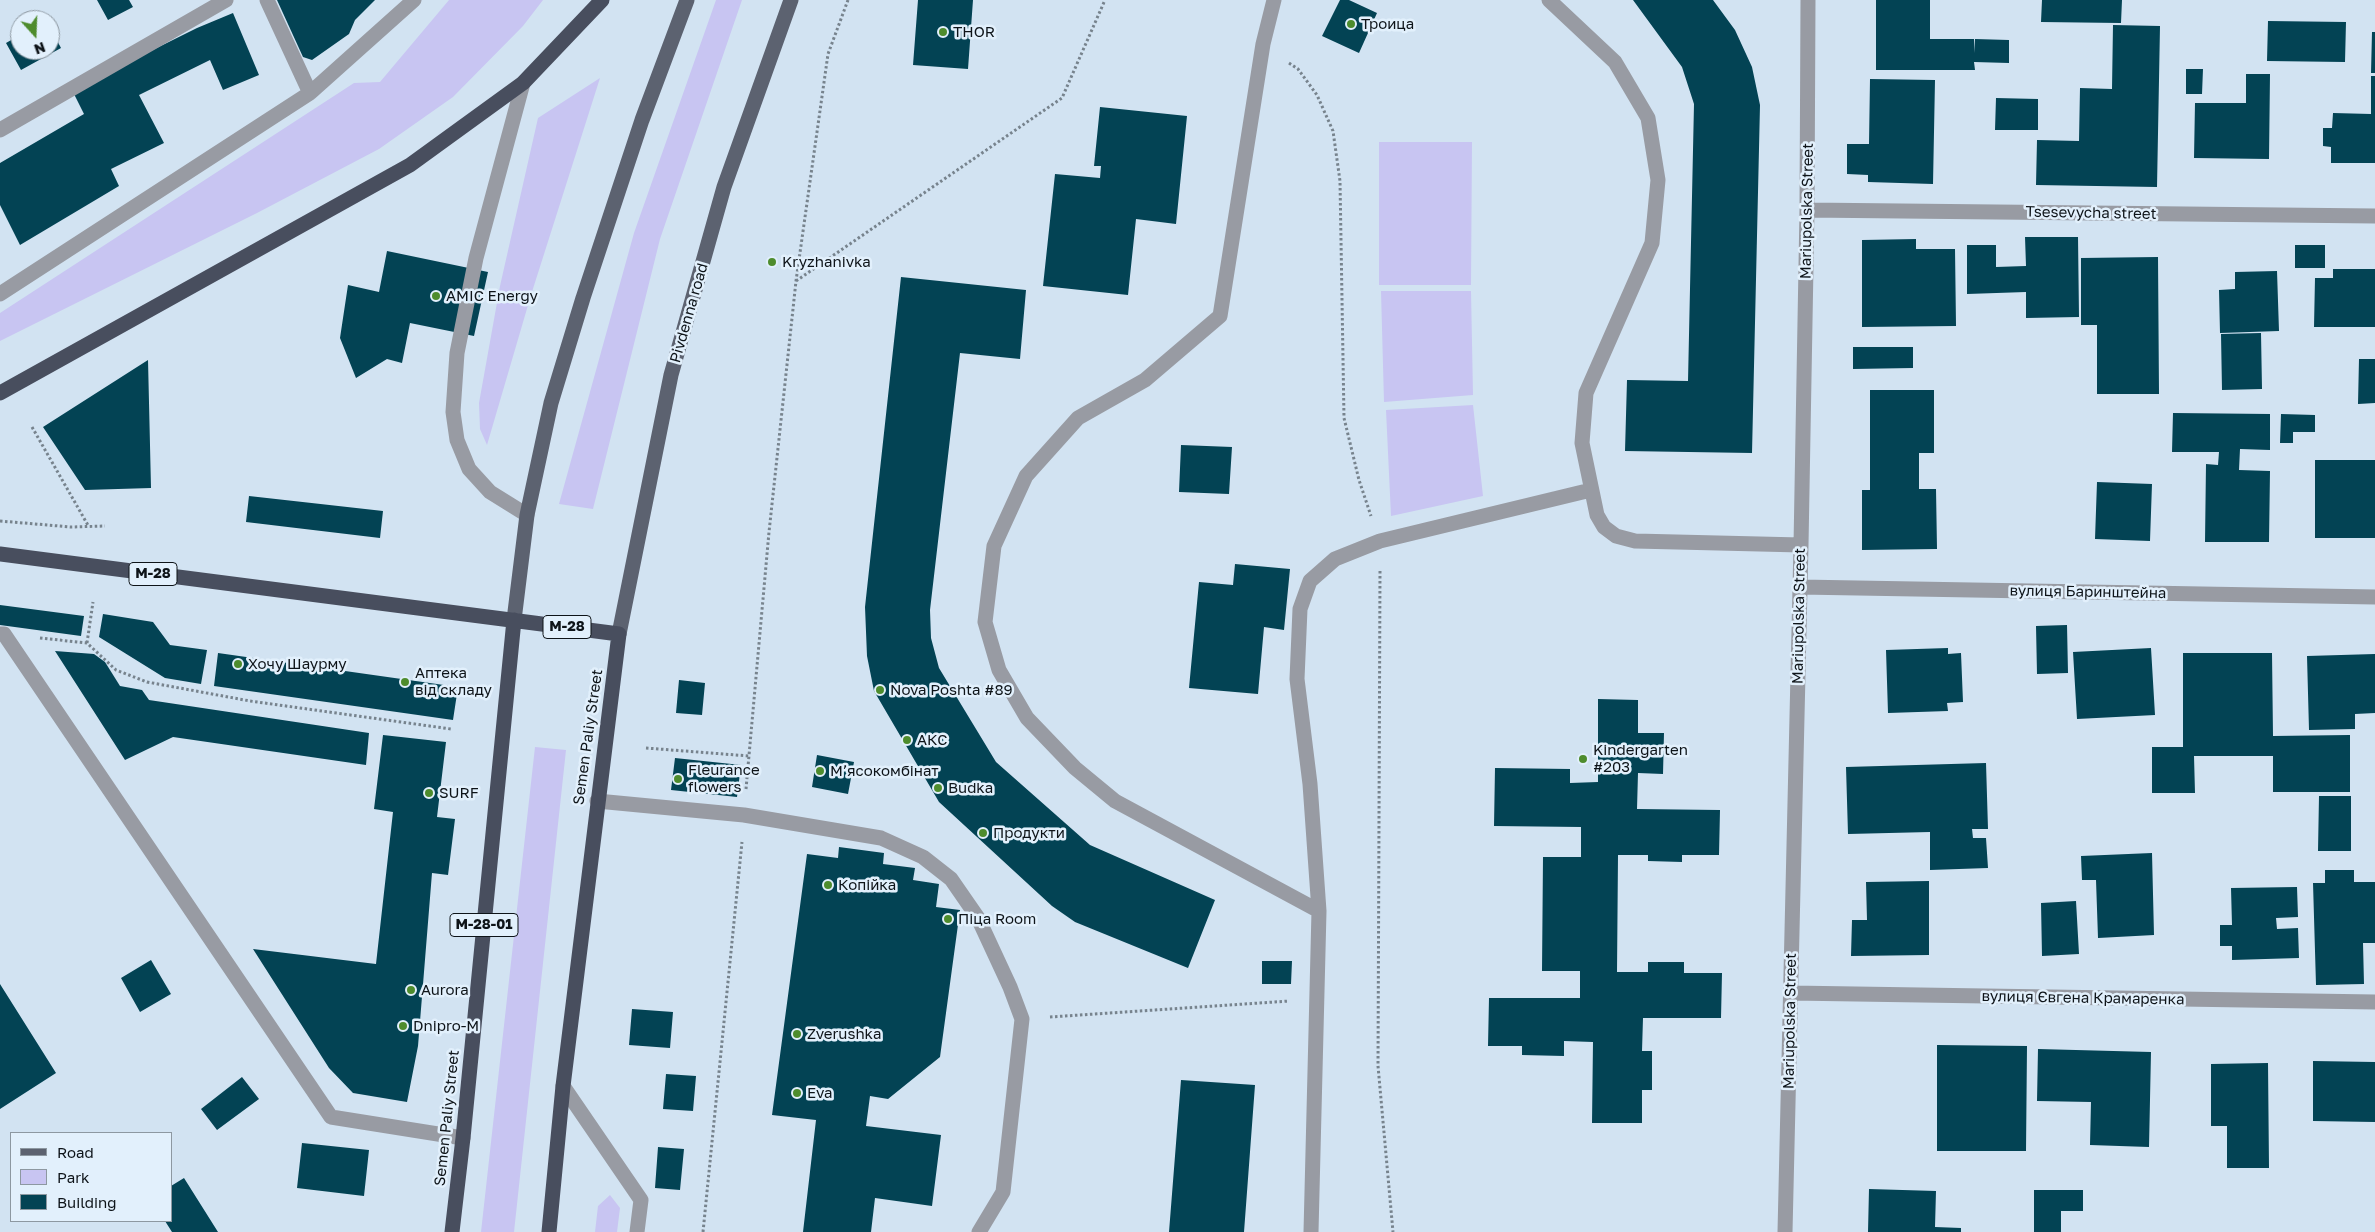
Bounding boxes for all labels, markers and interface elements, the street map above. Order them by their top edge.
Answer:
north arrow [10,10,60,60]
place label: Троица [1361,15,1414,33]
marker: Троица [1345,18,1357,30]
place label: THOR [953,23,995,41]
marker: THOR [937,26,949,38]
text: N [32,39,48,58]
street label: Mariupolska Street [1797,143,1817,279]
street label: Tsesevycha street [2025,203,2157,223]
place label: Kryzhanivka [782,253,871,271]
marker: Kryzhanivka [766,256,778,268]
street label: Pivdenna road [666,261,712,365]
place label: AMIC Energy [446,287,538,305]
marker: AMIC Energy [430,290,442,302]
street label: Mariupolska Street [1789,548,1809,684]
road number: М-28 [129,562,177,586]
street label: вулиця Баринштейна [2009,582,2167,602]
road number: М-28 [543,616,591,638]
place label: Хочу Шаурму [248,655,347,673]
marker: Хочу Шаурму [232,658,244,670]
place label: Аптека від складу [415,664,492,699]
street label: Semen Paliy Street [570,668,606,806]
marker: Аптека від складу [399,676,411,688]
place label: Nova Poshta #89 [890,681,1013,699]
marker: Nova Poshta #89 [874,684,886,696]
place label: АКС [917,731,947,749]
marker: АКС [901,734,913,746]
place label: Kindergarten #203 [1593,741,1688,776]
marker: Kindergarten #203 [1577,753,1589,765]
place label: Fleurance flowers [688,761,760,796]
place label: Мʼясокомбінат [830,762,939,780]
marker: Мʼясокомбінат [814,765,826,777]
marker: Fleurance flowers [672,773,684,785]
place label: Budka [948,779,993,797]
marker: Budka [932,782,944,794]
place label: SURF [439,784,479,802]
marker: SURF [423,787,435,799]
place label: Продукти [993,824,1065,842]
marker: Продукти [977,827,989,839]
place label: Копійка [838,876,896,894]
marker: Копійка [822,879,834,891]
place label: Піца Room [958,910,1036,928]
marker: Піца Room [942,913,954,925]
road number: М-28-01 [450,914,518,936]
street label: Mariupolska Street [1780,953,1800,1089]
place label: Aurora [421,981,469,999]
marker: Aurora [405,984,417,996]
street label: вулиця Євгена Крамаренка [1981,987,2185,1009]
place label: Dnipro-M [413,1017,479,1035]
marker: Dnipro-M [397,1020,409,1032]
place label: Zverushka [807,1025,881,1043]
marker: Zverushka [791,1028,803,1040]
street label: Semen Paliy Street [431,1049,463,1187]
place label: Eva [807,1084,832,1102]
marker: Eva [791,1087,803,1099]
legend [10,1132,172,1222]
text: Road [57,1143,94,1161]
text: Park [57,1168,89,1186]
text: Building [57,1193,117,1211]

